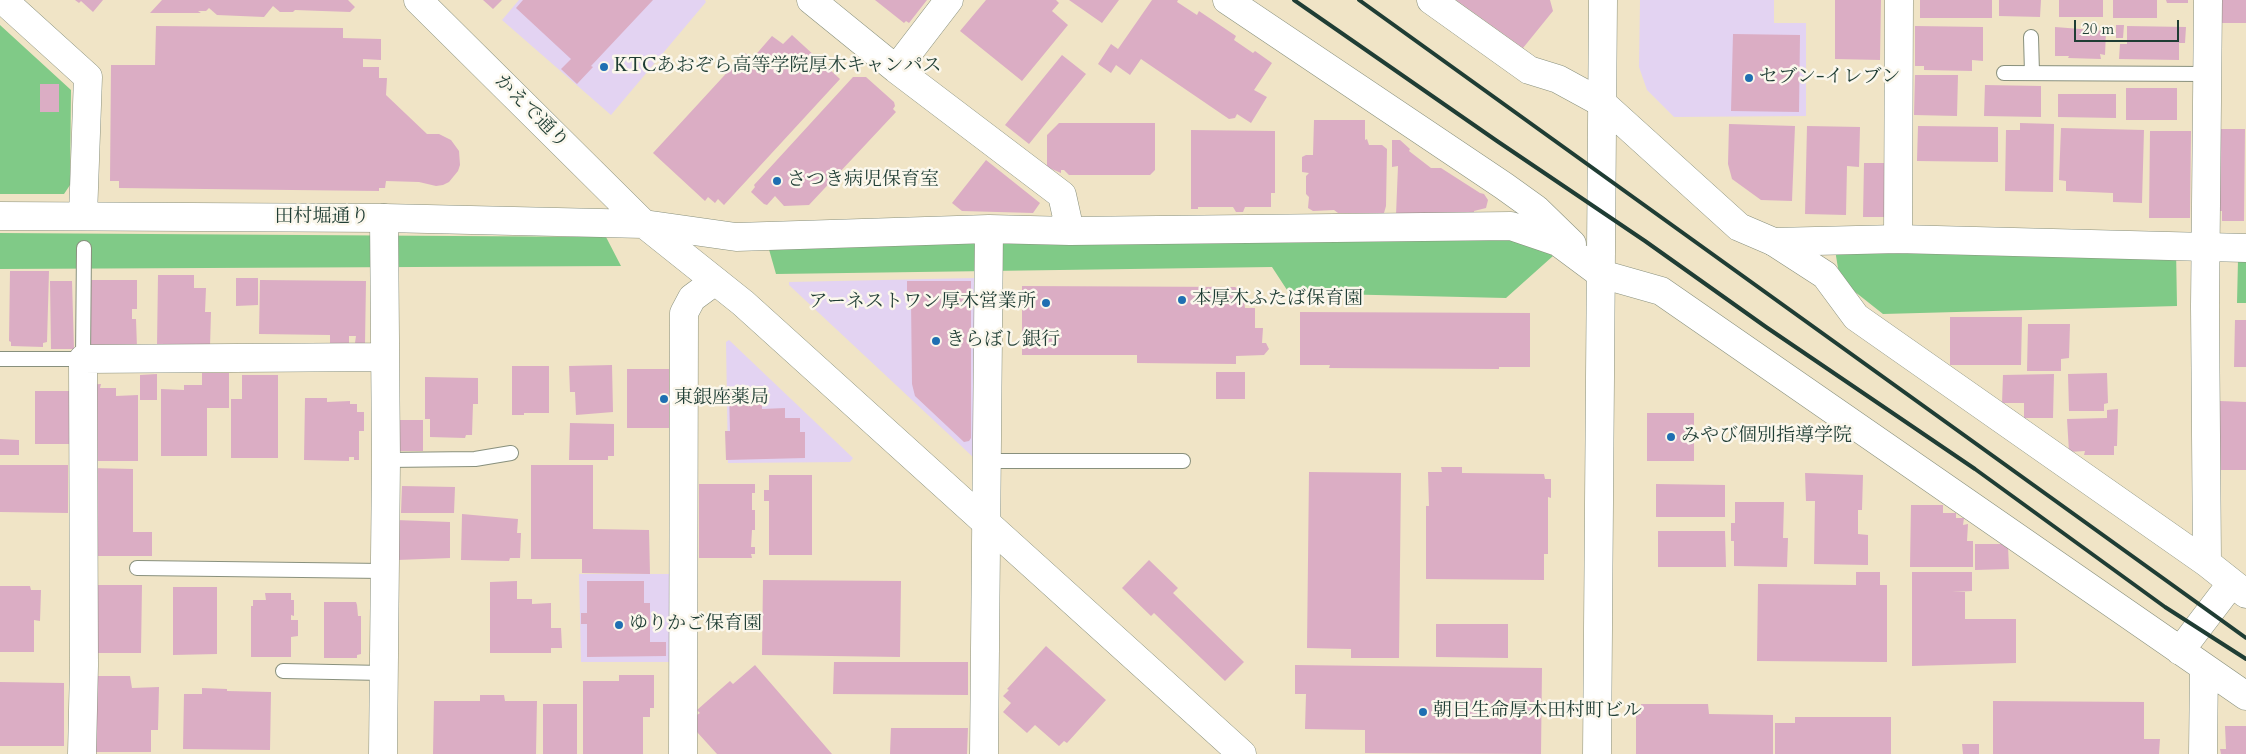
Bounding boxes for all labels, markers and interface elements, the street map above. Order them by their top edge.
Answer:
scale bar [2076,10,2181,42]
text: 20 m [2082,19,2114,39]
place label: KTCあおぞら高等学院厚木キャンパス [614,56,942,78]
marker: KTCあおぞら高等学院厚木キャンパス [598,61,610,73]
place label: セブン-イレブン [1759,67,1900,89]
street label: かえで通り [489,70,573,154]
marker: セブン-イレブン [1743,72,1755,84]
place label: さつき病児保育室 [787,170,939,192]
marker: さつき病児保育室 [771,175,783,187]
street label: 田村堀通り [275,207,369,229]
place label: 本厚木ふたば保育園 [1192,289,1363,311]
place label: アーネストワン厚木営業所 [809,292,1036,314]
marker: 本厚木ふたば保育園 [1176,294,1188,306]
marker: アーネストワン厚木営業所 [1040,297,1052,309]
place label: きらぼし銀行 [946,330,1060,352]
marker: きらぼし銀行 [930,335,942,347]
place label: 東銀座薬局 [674,388,769,410]
marker: 東銀座薬局 [658,393,670,405]
place label: みやび個別指導学院 [1681,426,1852,448]
marker: みやび個別指導学院 [1665,431,1677,443]
place label: ゆりかご保育園 [629,614,762,636]
marker: ゆりかご保育園 [613,619,625,631]
place label: 朝日生命厚木田村町ビル [1433,701,1642,723]
marker: 朝日生命厚木田村町ビル [1417,706,1429,718]

